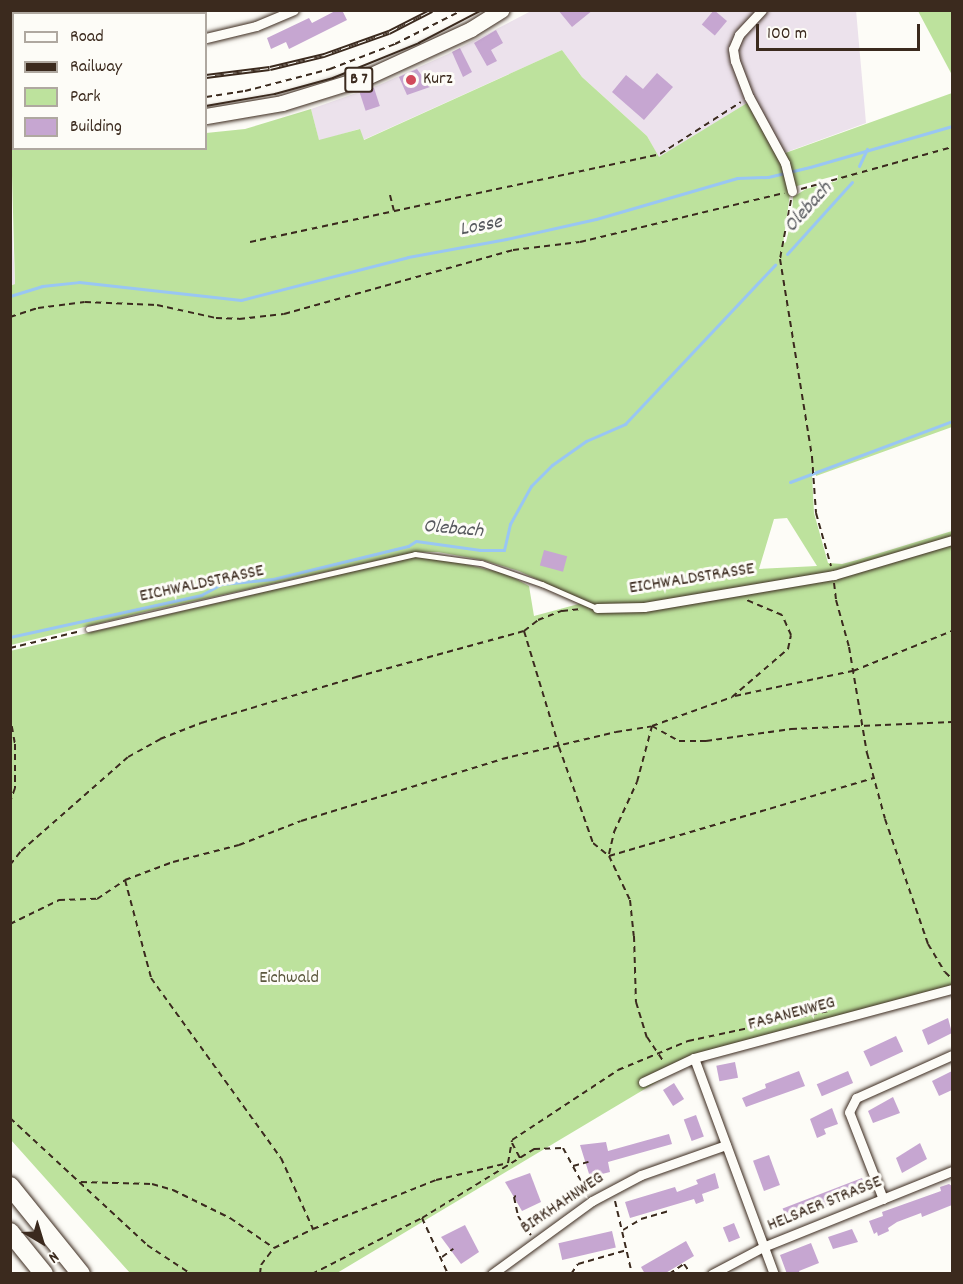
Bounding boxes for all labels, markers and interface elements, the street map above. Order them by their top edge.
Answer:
legend [12,12,207,150]
scale bar [759,12,922,50]
text: 100 m [767,22,807,47]
text: Road [70,25,104,50]
text: Railway [70,55,122,80]
road number: B 7 [344,67,374,93]
place label: Kurz [423,69,453,91]
marker: Kurz [404,73,418,87]
text: Park [70,85,101,110]
text: Building [70,115,122,140]
water label: Olebach [780,178,838,238]
water label: Losse [458,211,504,243]
water label: Olebach [422,515,484,545]
street label: EICHWALDSTRASSE [628,559,756,601]
street label: EICHWALDSTRASSE [138,561,266,609]
park label: Eichwald [259,968,319,990]
street label: FASANENWEG [746,993,838,1037]
street label: BIRKHAHNWEG [517,1168,609,1240]
street label: HELSAER STRASSE [765,1172,885,1238]
north arrow [12,1212,72,1272]
text: N [43,1245,64,1268]

